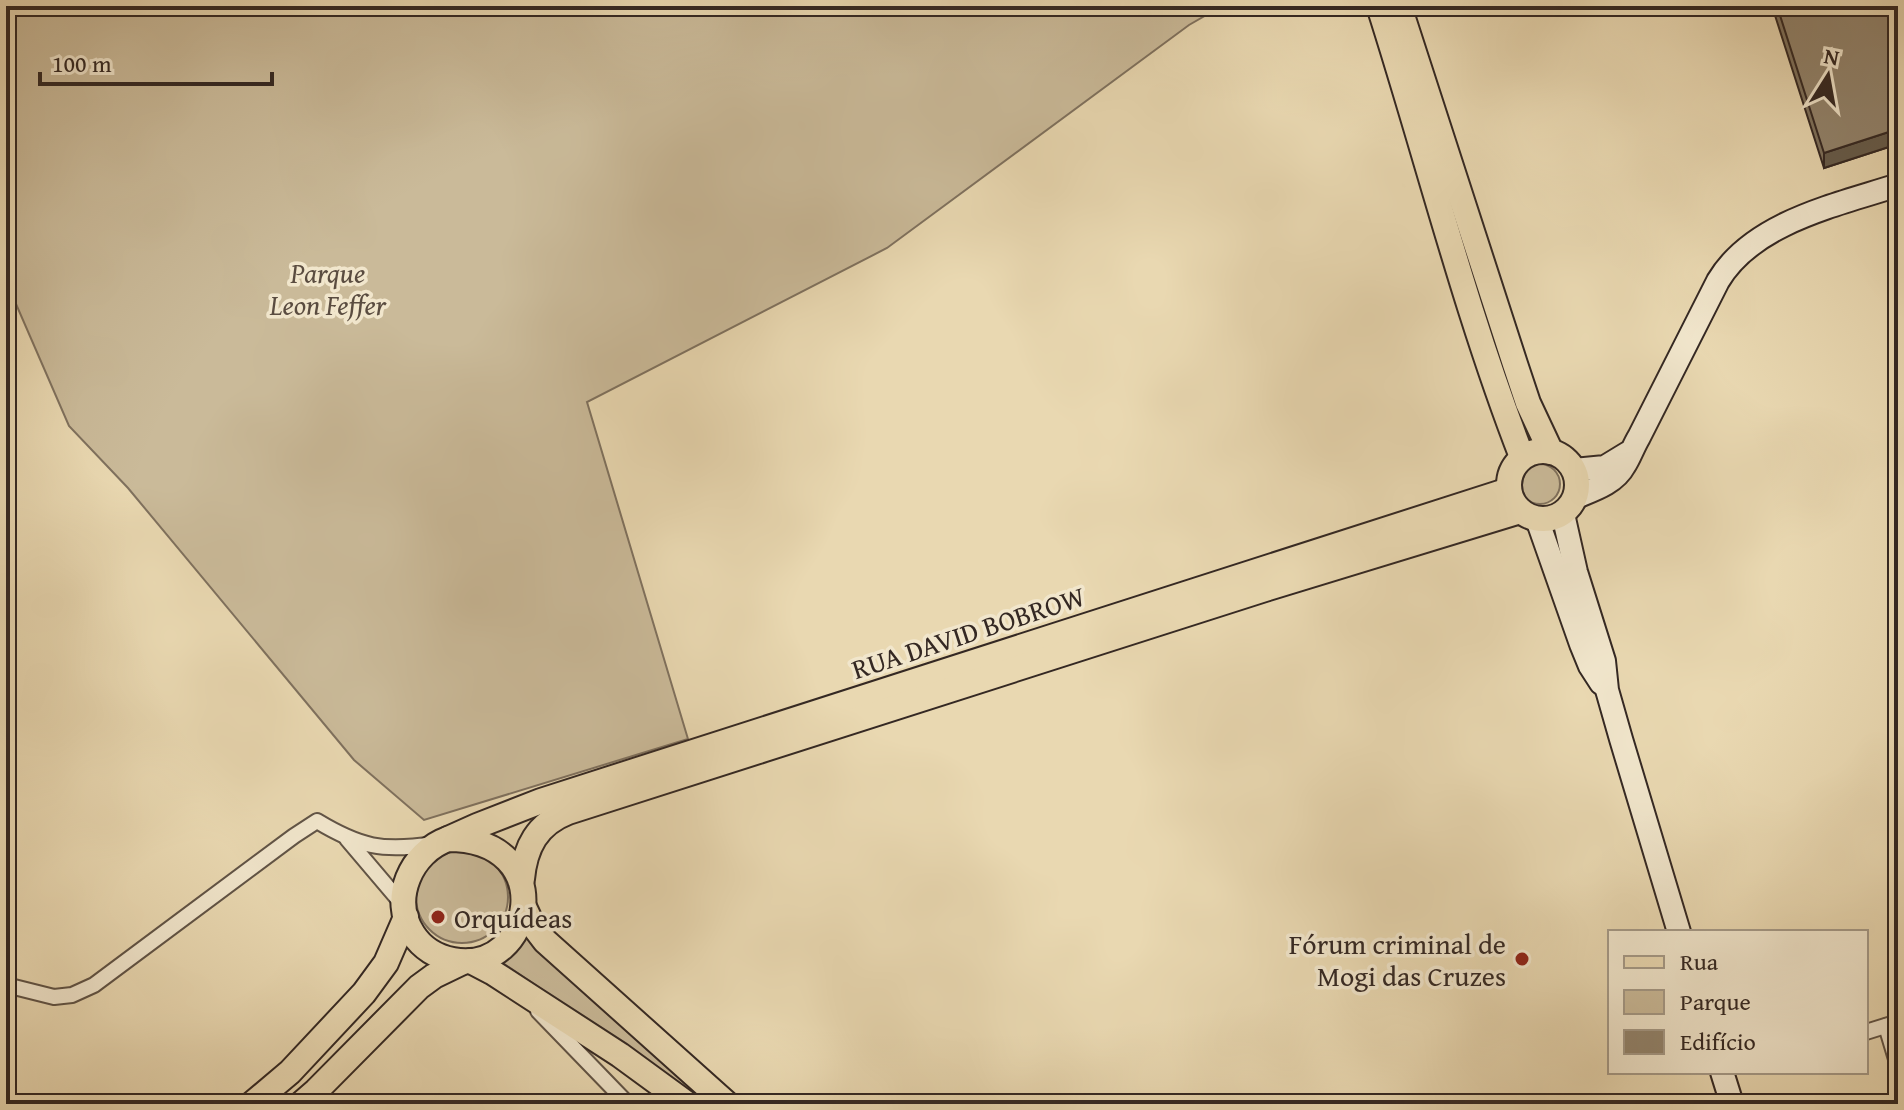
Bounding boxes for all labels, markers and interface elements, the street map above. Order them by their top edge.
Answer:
scale bar [40,36,272,86]
north arrow [1788,36,1868,116]
text: N [1822,39,1842,74]
text: 100 m [52,46,112,81]
park label: Parque Leon Feffer [269,252,388,325]
street label: RUA DAVID BOBROW [846,575,1090,689]
place label: Orquídeas [454,897,572,938]
marker: Orquídeas [429,908,447,926]
place label: Fórum criminal de Mogi das Cruzes [1289,923,1506,996]
legend [1608,930,1868,1074]
text: Rua [1680,944,1719,979]
marker: Fórum criminal de Mogi das Cruzes [1513,950,1531,968]
text: Parque [1680,984,1751,1019]
text: Edifício [1680,1024,1756,1059]

